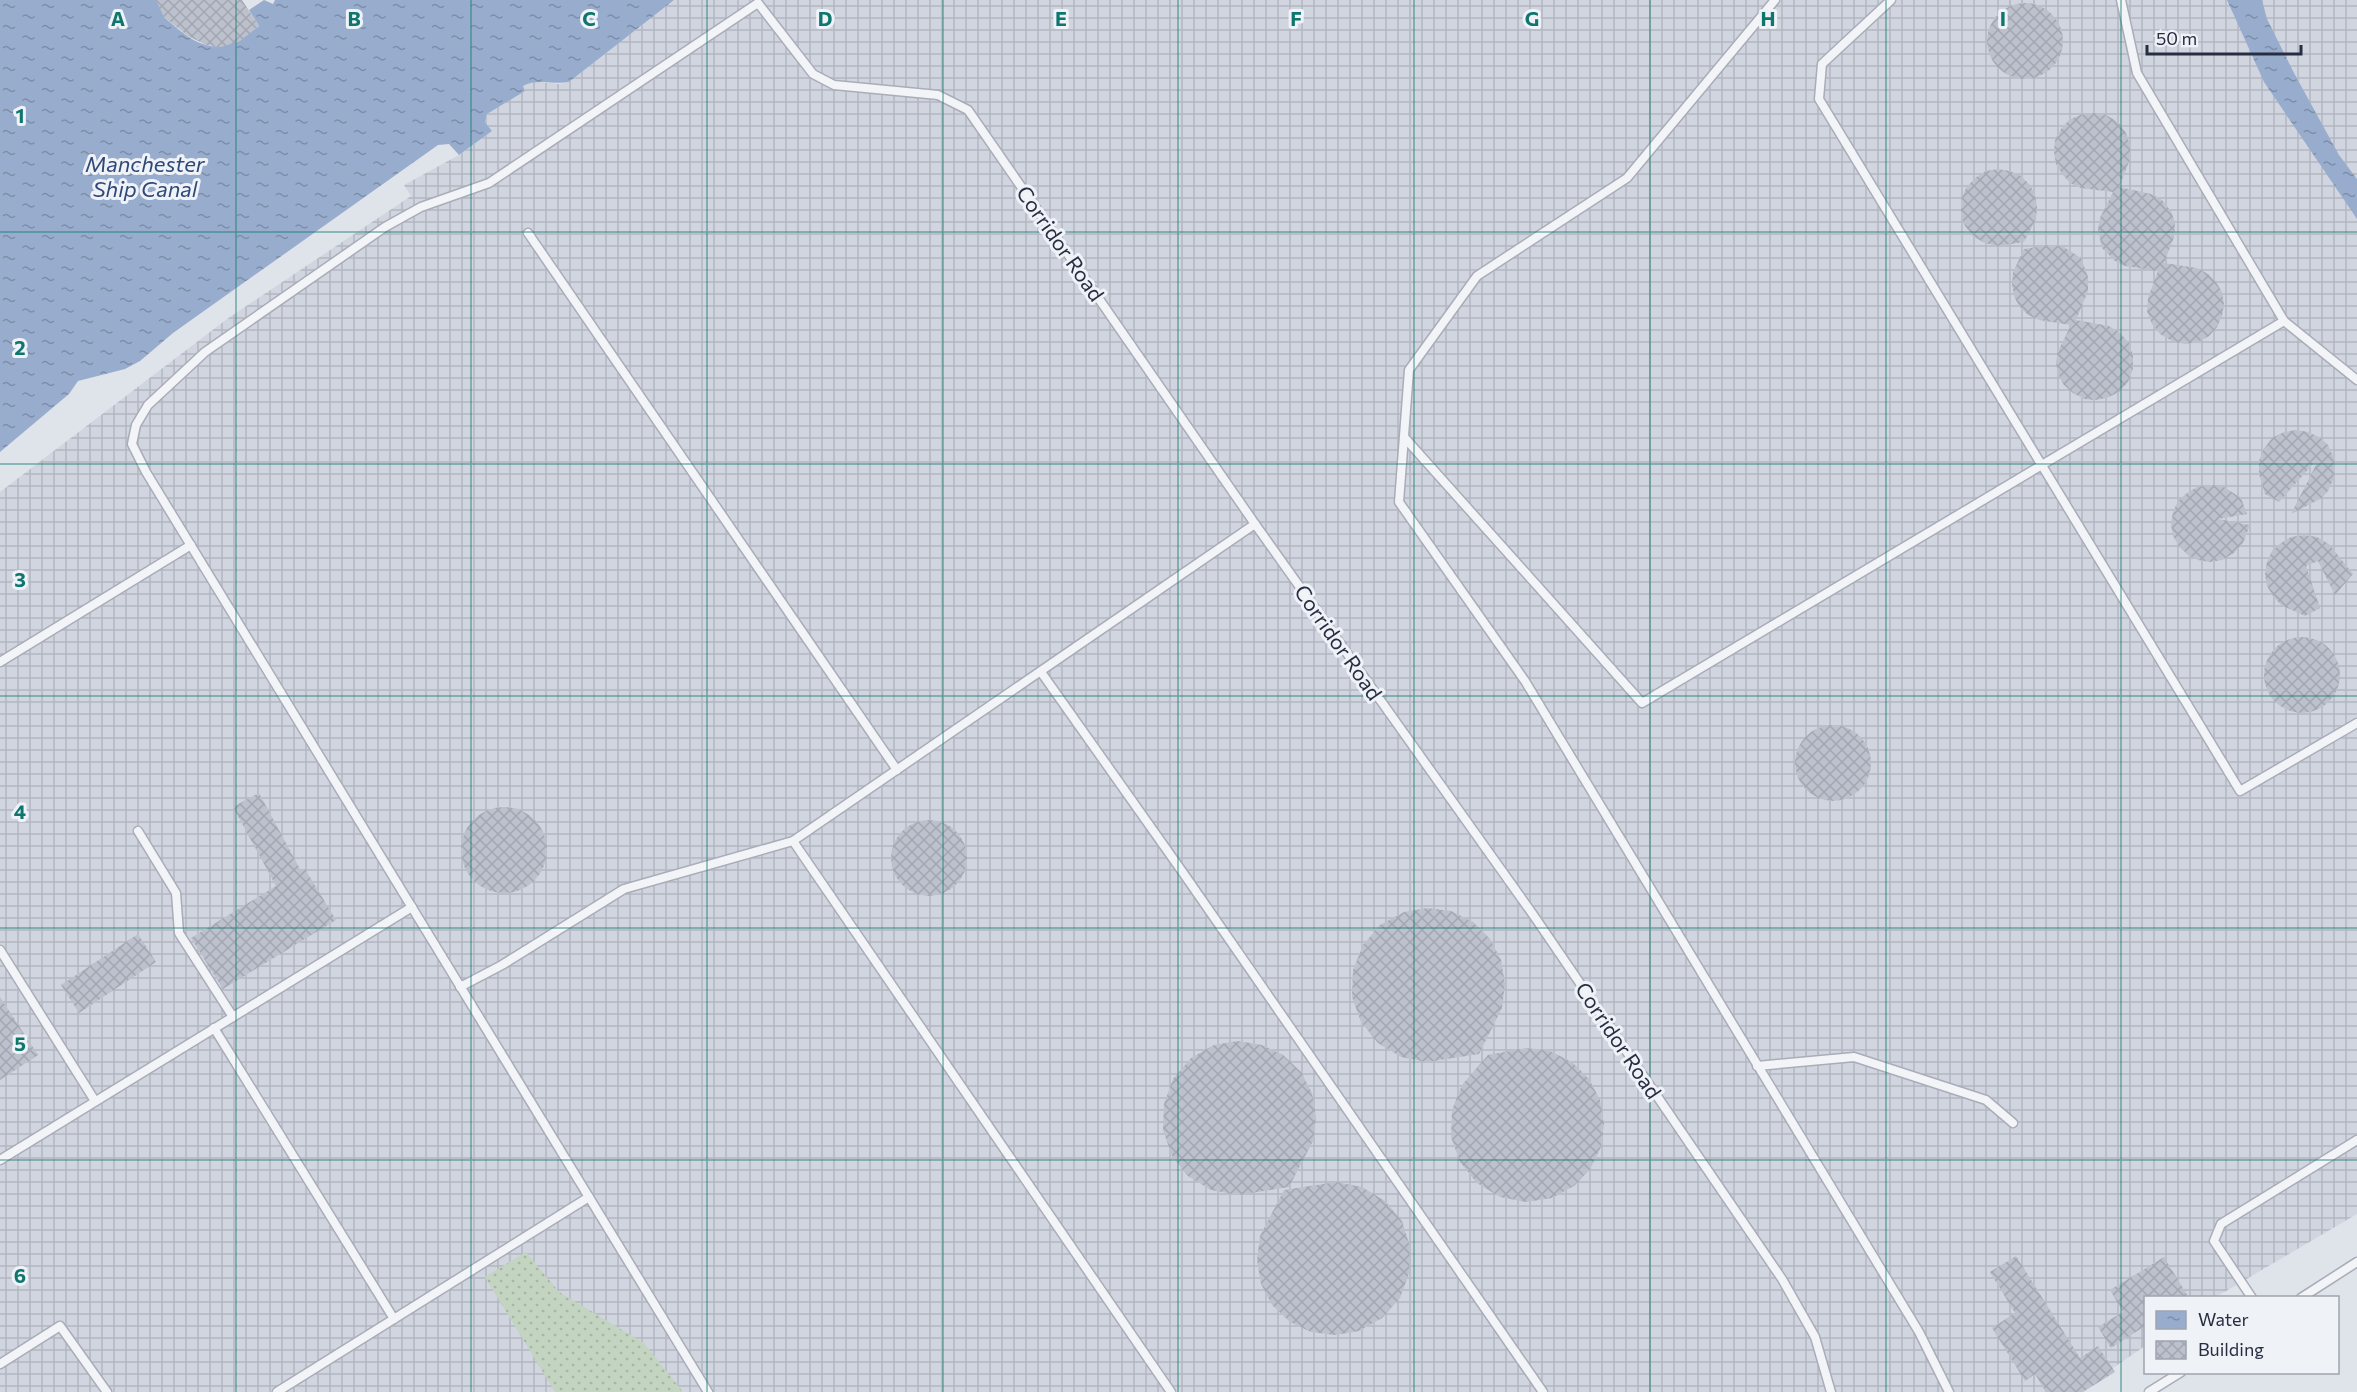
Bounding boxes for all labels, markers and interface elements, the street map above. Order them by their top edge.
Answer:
text: A [111,6,125,30]
text: B [347,6,361,30]
text: C [582,6,596,30]
text: D [818,6,832,30]
text: E [1055,6,1067,30]
text: F [1290,6,1302,30]
text: G [1525,6,1539,30]
text: H [1761,6,1776,30]
text: I [2000,6,2006,30]
scale bar [2147,18,2302,56]
text: 50 m [2156,27,2197,49]
text: 1 [15,103,25,127]
water label: Manchester Ship Canal [85,150,206,202]
street label: Corridor Road [1012,180,1110,306]
text: 2 [14,335,26,359]
text: 3 [14,567,26,591]
street label: Corridor Road [1290,579,1388,705]
text: 4 [14,799,26,823]
street label: Corridor Road [1571,977,1667,1103]
text: 5 [14,1031,26,1055]
text: 6 [14,1263,26,1287]
legend [2144,1296,2339,1374]
text: Water [2198,1308,2249,1330]
text: Building [2198,1338,2264,1360]

